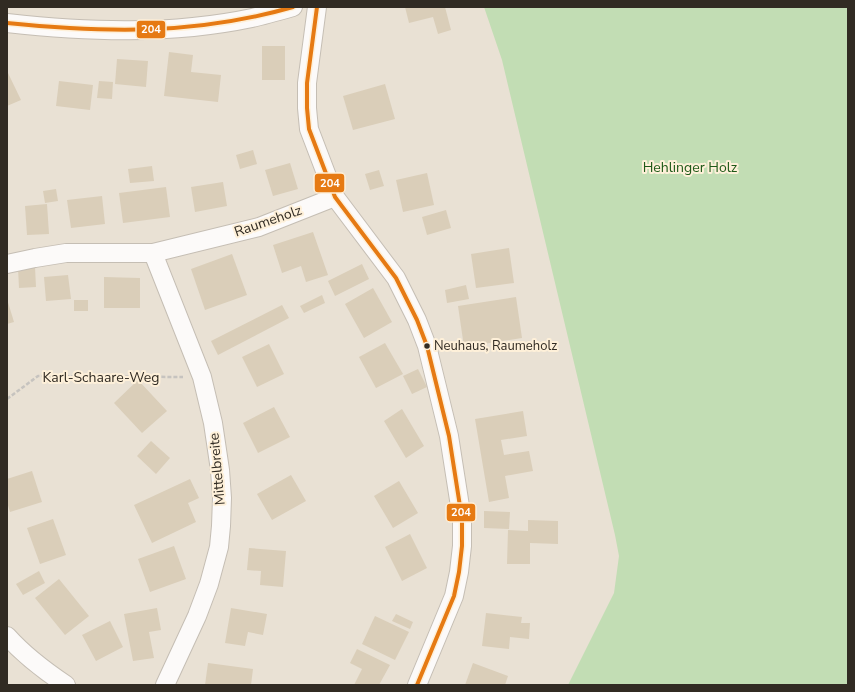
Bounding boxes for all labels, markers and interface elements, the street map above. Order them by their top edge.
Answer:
line badge: 204 [136,20,166,39]
text: 204 [141,22,161,37]
park label: Hehlinger Holz [643,158,738,177]
line badge: 204 [314,173,345,193]
text: 204 [320,176,340,191]
street label: Raumeholz [232,200,305,241]
place label: Neuhaus, Raumeholz [434,337,557,355]
marker: Neuhaus, Raumeholz [422,341,432,351]
street label: Karl-Schaare-Weg [43,368,159,387]
street label: Mittelbreite [204,432,230,506]
line badge: 204 [446,503,476,522]
text: 204 [451,505,471,520]

